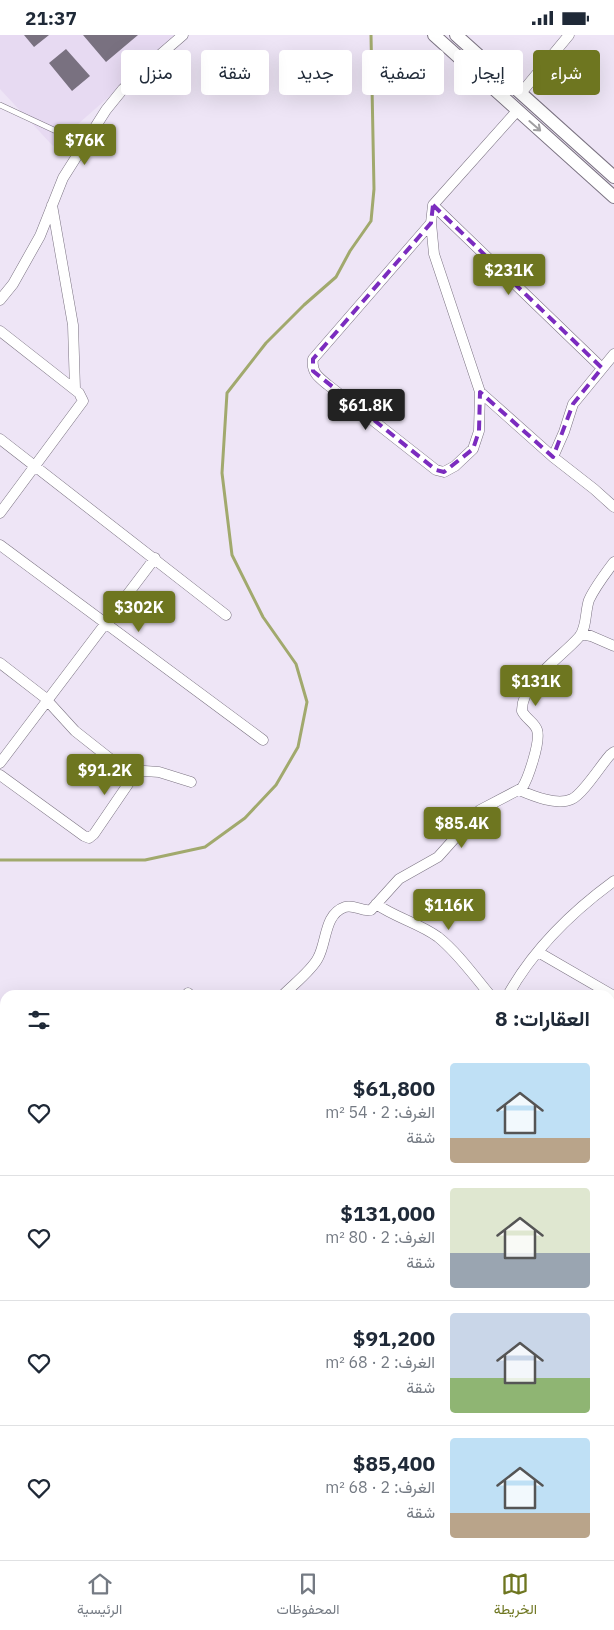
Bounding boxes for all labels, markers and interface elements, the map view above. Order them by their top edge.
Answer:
text: 21:37 [25,6,77,30]
chip: منزل [121,50,191,95]
chip: شقة [201,50,269,95]
chip: جديد [279,50,352,95]
chip: تصفية [362,50,444,95]
chip: إيجار [454,50,523,95]
chip: شراء [533,50,600,95]
one-way arrow [529,121,542,132]
pin: $76K [55,123,115,166]
text: $76K [65,130,105,150]
pin: $231K [474,253,544,296]
text: $231K [484,260,534,280]
pin: $61.8K [325,389,407,431]
text: $61.8K [339,395,393,415]
pin: $302K [104,591,174,633]
text: $302K [114,597,164,617]
pin: $131K [501,665,571,707]
text: $131K [511,671,561,691]
pin: $91.2K [64,753,146,796]
text: $91.2K [78,760,132,780]
pin: $85.4K [421,807,503,849]
text: $85.4K [435,813,489,833]
pin: $116K [414,889,484,931]
text: $116K [424,895,474,915]
text: العقارات: 8 [495,1004,590,1032]
icon: filters [25,1006,53,1034]
text: $61,800 [353,1074,435,1102]
icon: home [490,1083,550,1143]
icon: heart [25,1099,53,1127]
text: الغرف: 2 · 54 m² [325,1102,435,1122]
text: شقة [406,1127,435,1147]
text: $131,000 [340,1199,435,1227]
icon: home [490,1208,550,1268]
icon: heart [25,1224,53,1252]
text: الغرف: 2 · 80 m² [325,1227,435,1247]
text: شقة [406,1252,435,1272]
text: $91,200 [353,1324,435,1352]
icon: home [490,1333,550,1393]
icon: heart [25,1349,53,1377]
text: الغرف: 2 · 68 m² [325,1352,435,1372]
text: شقة [406,1377,435,1397]
text: $85,400 [353,1449,435,1477]
icon: home [490,1458,550,1518]
icon: heart [25,1474,53,1502]
text: الغرف: 2 · 68 m² [325,1477,435,1497]
text: شقة [406,1502,435,1522]
tab: الرئيسية [77,1570,122,1622]
tab: المحفوظات [276,1570,340,1622]
tab: الخريطة [494,1570,537,1622]

